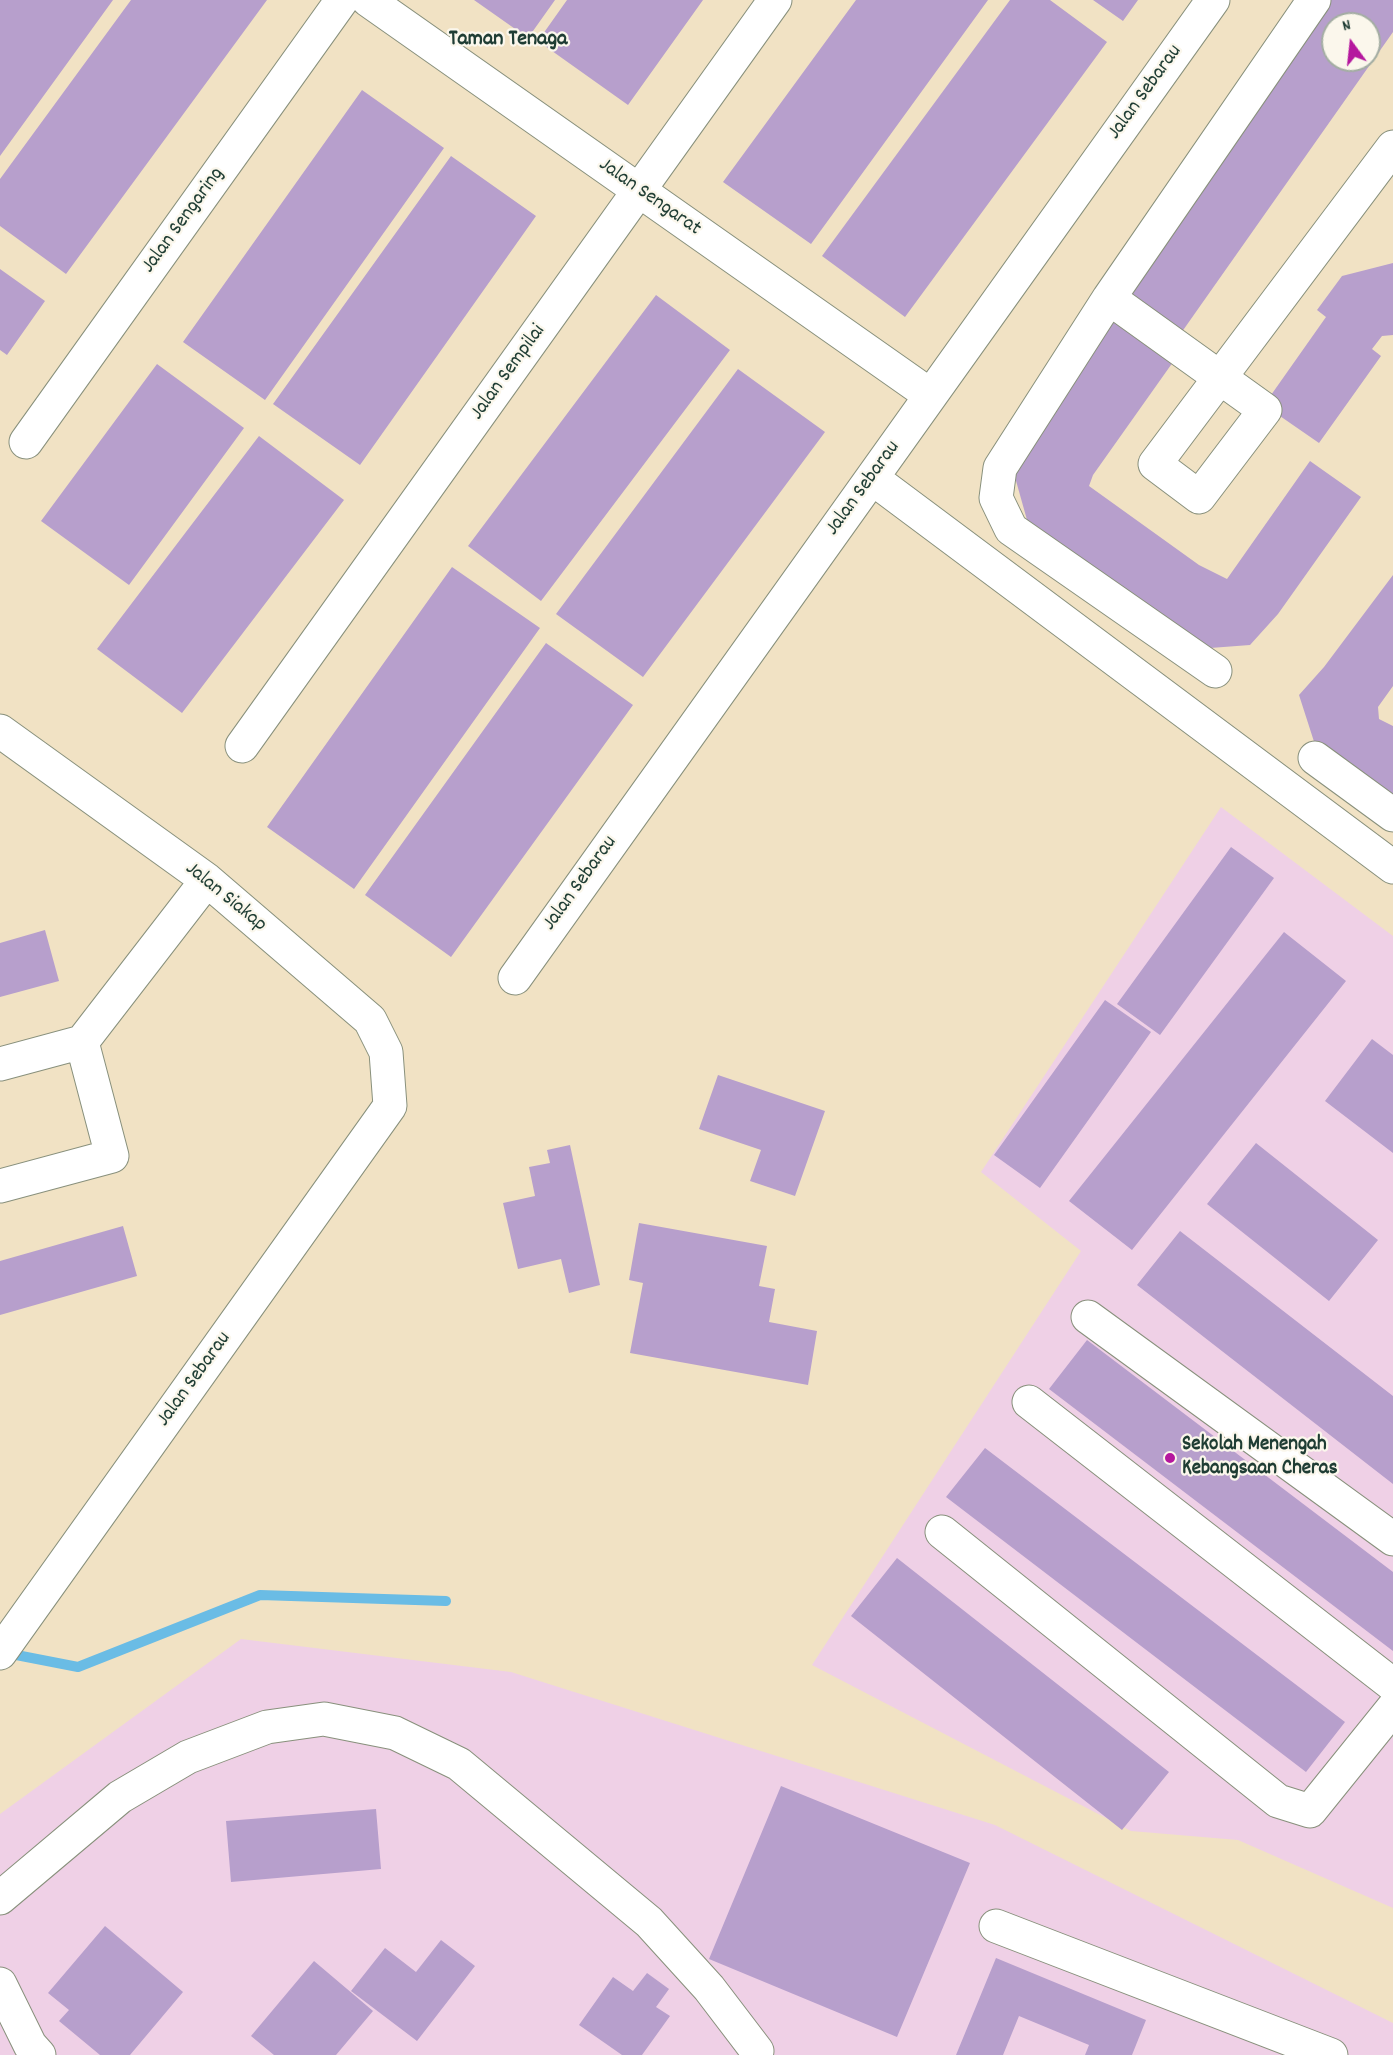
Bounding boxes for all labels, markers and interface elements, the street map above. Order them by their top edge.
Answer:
north arrow [1321,12,1381,72]
text: N [1340,14,1354,38]
district label: Taman Tenaga [449,28,567,54]
street label: Jalan Sebarau [1103,41,1189,145]
street label: Jalan Sengarat [593,153,705,243]
street label: Jalan Sengaring [137,163,231,279]
street label: Jalan Sempilai [466,320,552,426]
street label: Jalan Sebarau [821,437,907,541]
street label: Jalan Sebarau [538,832,624,936]
street label: Jalan Siakap [179,857,271,939]
street label: Jalan Sebarau [152,1328,238,1432]
place label: Sekolah Menengah Kebangsaan Cheras [1182,1433,1338,1483]
marker: Sekolah Menengah Kebangsaan Cheras [1163,1451,1177,1465]

